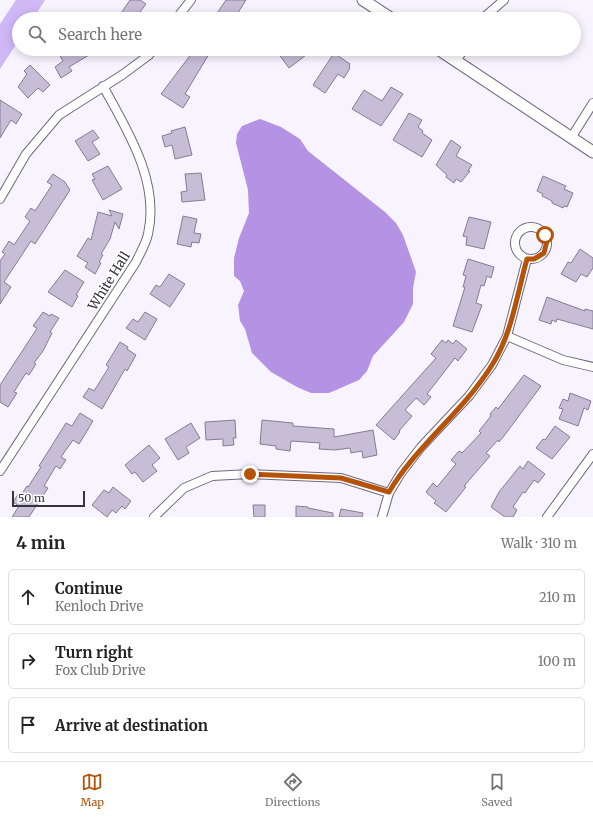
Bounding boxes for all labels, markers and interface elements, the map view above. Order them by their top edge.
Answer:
search box [12,12,581,56]
icon: search [26,23,48,45]
text: Search here [58,25,142,44]
route start [536,226,554,244]
street label: White Hall [84,249,134,314]
route end [241,465,259,483]
scale bar [12,489,85,508]
text: 50 m [18,491,45,505]
text: 4 min [16,532,65,554]
text: Walk · 310 m [501,535,577,552]
text: Continue [55,579,123,598]
icon: ahead [17,586,39,608]
text: 210 m [539,589,576,606]
text: Kenloch Drive [55,598,143,615]
text: Turn right [55,643,133,662]
icon: right [17,650,39,672]
text: 100 m [538,653,576,670]
text: Fox Club Drive [55,662,146,679]
icon: arrive [17,714,39,736]
text: Arrive at destination [55,716,208,735]
tab: Map [81,771,104,809]
tab: Directions [265,771,320,809]
tab: Saved [481,771,512,809]

